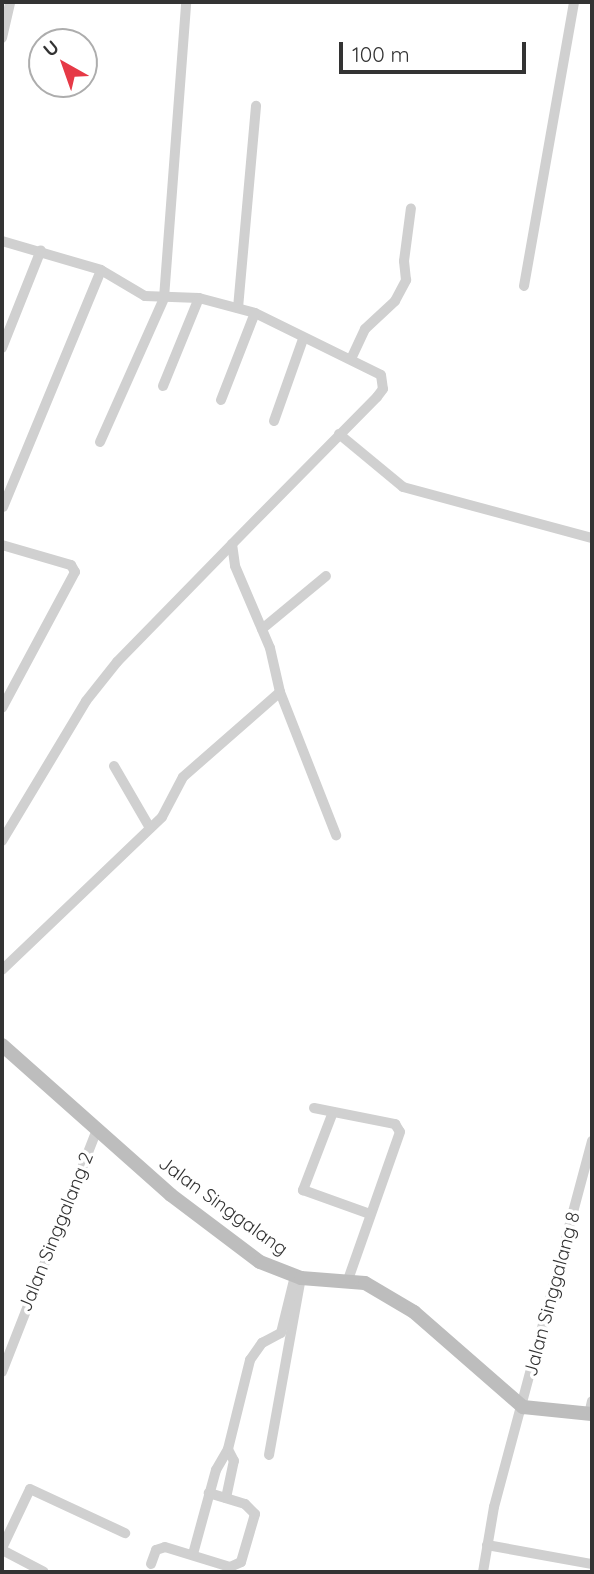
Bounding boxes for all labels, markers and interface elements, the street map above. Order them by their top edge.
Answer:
north arrow [28,28,98,98]
scale bar [342,28,529,72]
text: U [38,35,64,62]
text: 100 m [352,41,410,67]
street label: Jalan Singgalang 2 [14,1149,98,1315]
street label: Jalan Singgalang [154,1152,292,1260]
street label: Jalan Singgalang 8 [519,1209,585,1379]

